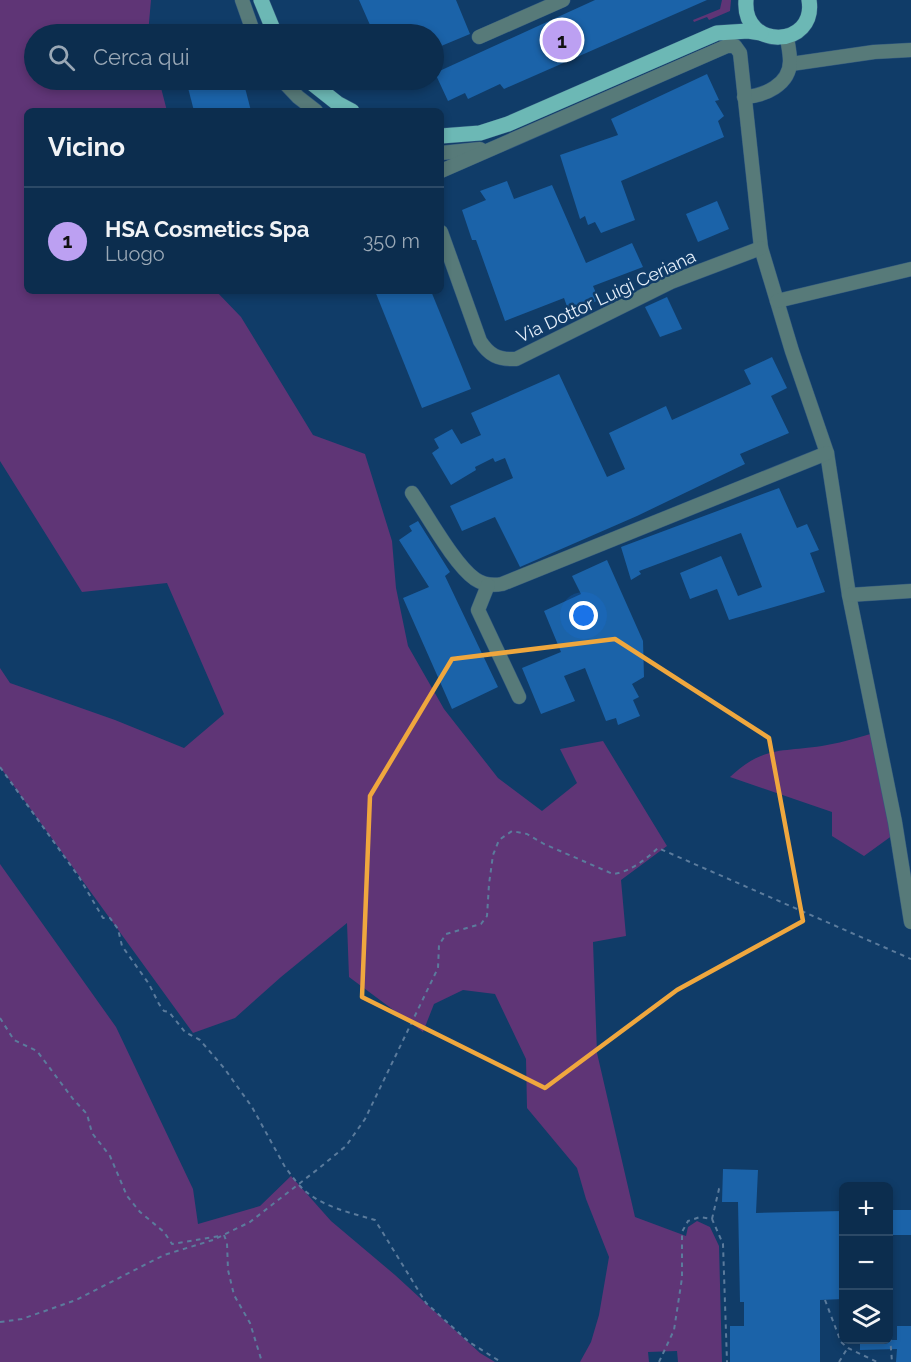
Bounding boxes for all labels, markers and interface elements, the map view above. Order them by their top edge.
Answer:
pin: 1 [542,18,582,63]
search box [24,24,444,90]
icon: search [45,41,78,74]
text: Cerca qui [93,44,190,70]
text: Vicino [48,132,125,162]
text: HSA Cosmetics Spa [105,216,309,242]
text: 1 [63,229,72,253]
text: 350 m [363,229,420,253]
text: Luogo [105,242,165,266]
street label: Via Dottor Luigi Ceriana [513,245,699,347]
your location [569,601,598,630]
map controls [839,1182,893,1344]
button: + [839,1182,893,1236]
button: − [839,1236,893,1290]
button: layers [839,1290,893,1344]

